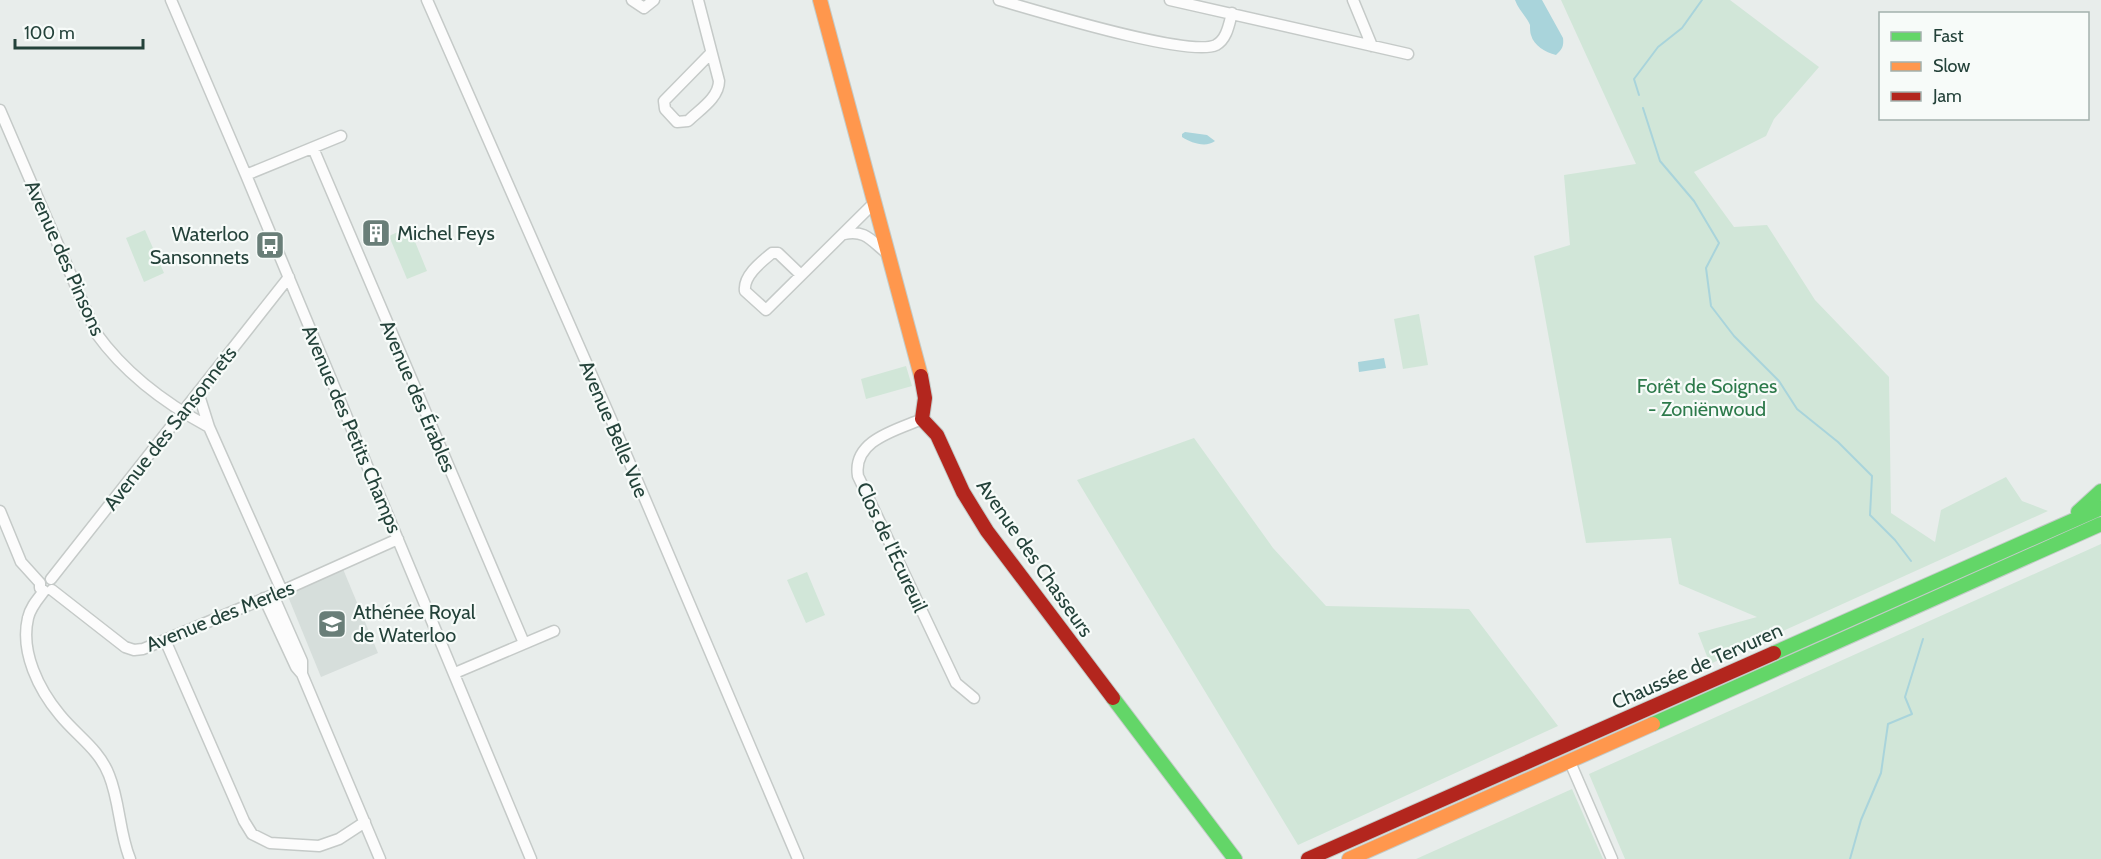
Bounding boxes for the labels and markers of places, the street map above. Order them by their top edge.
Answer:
building icon: Michel Feys [360,217,392,249]
place label: Michel Feys [397,221,495,245]
place label: Waterloo Sansonnets [150,222,249,269]
bus stop icon: Waterloo Sansonnets [254,229,286,261]
place label: Athénée Royal de Waterloo [353,600,476,647]
school or university icon: Athénée Royal de Waterloo [316,608,348,640]

